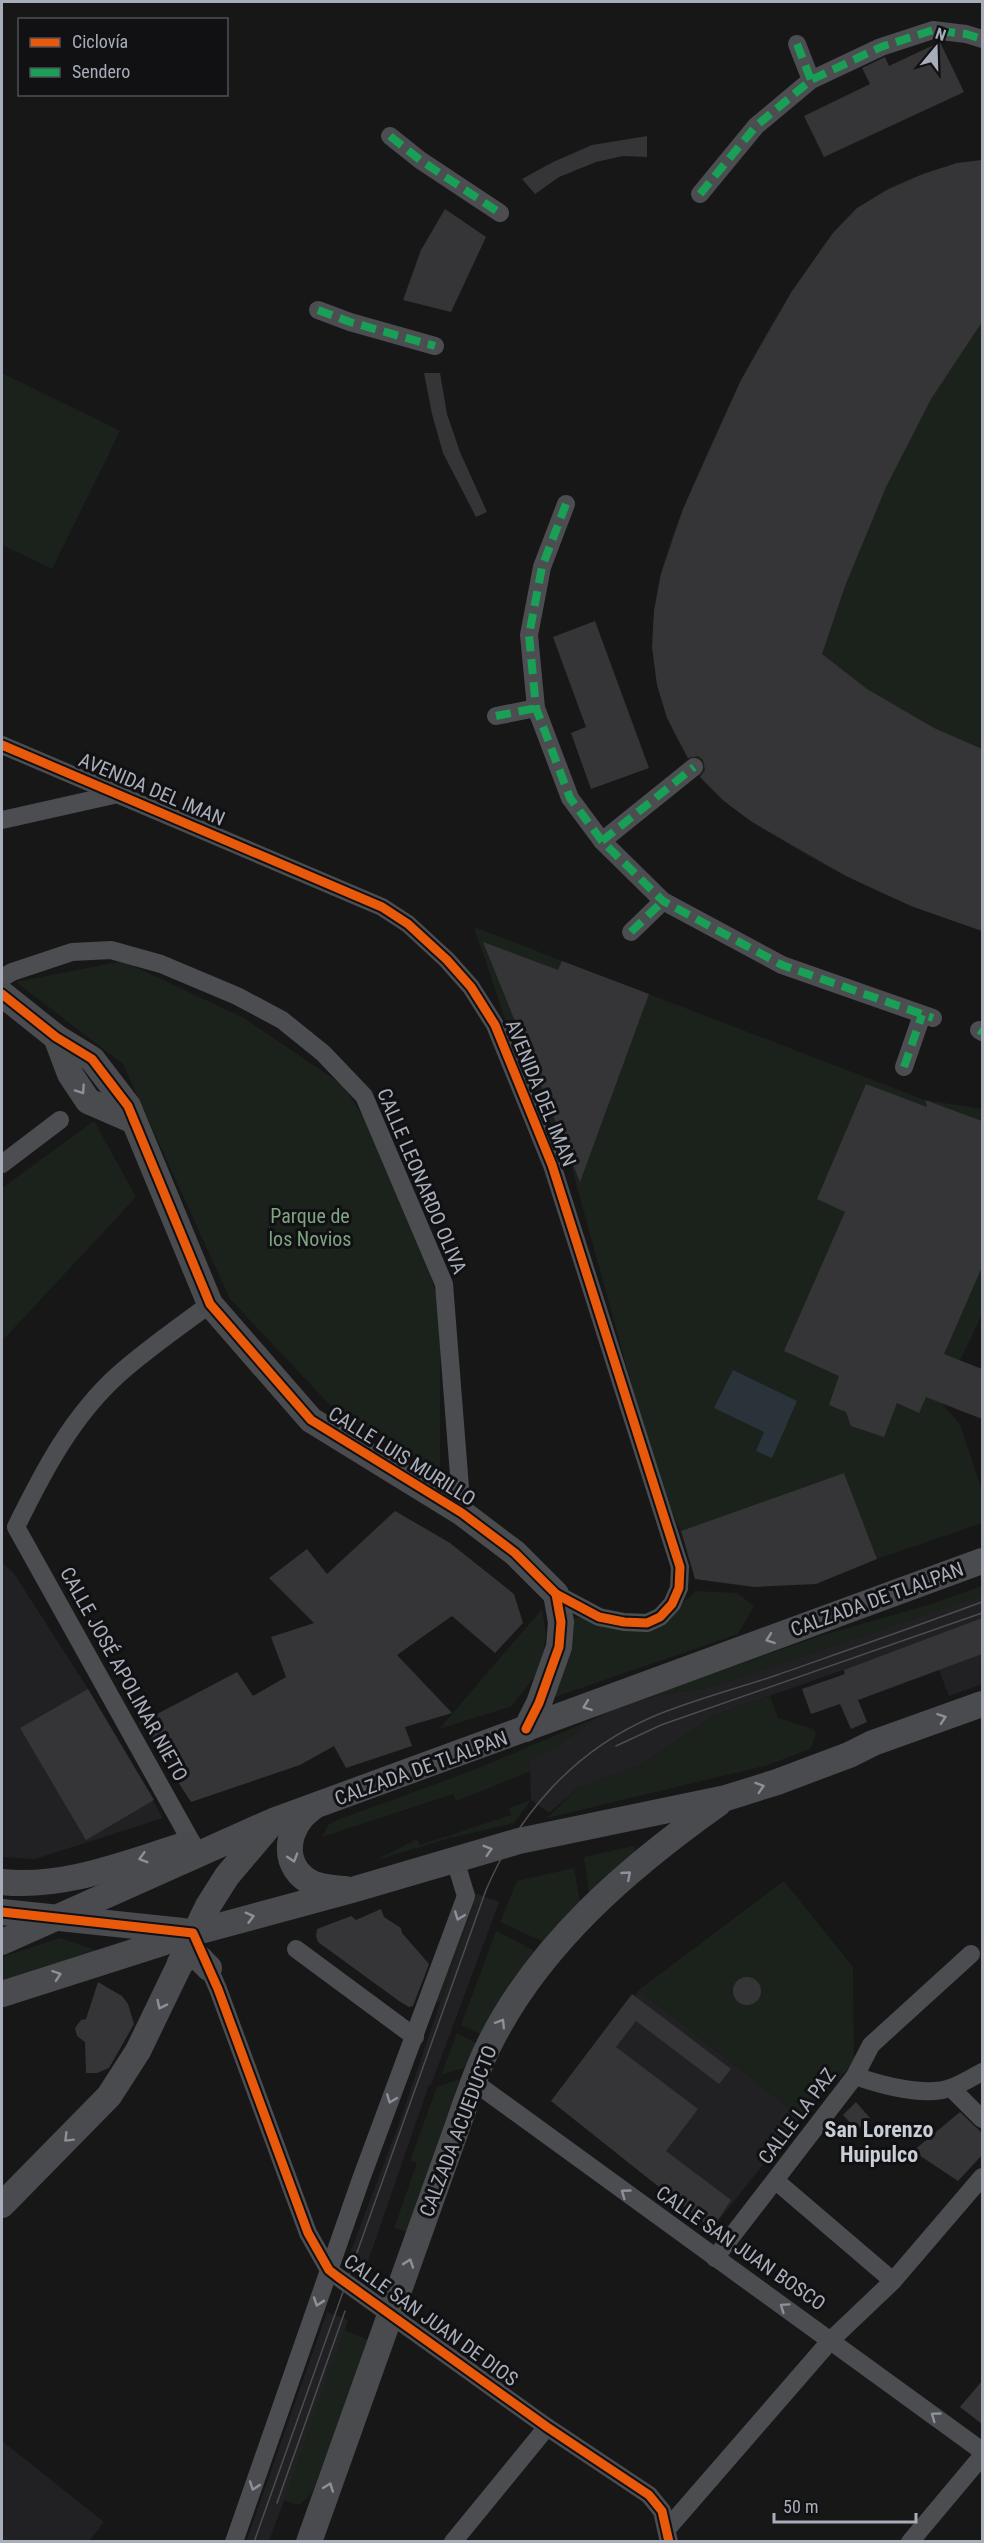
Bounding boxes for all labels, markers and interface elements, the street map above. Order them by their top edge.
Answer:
legend [18,18,228,96]
north arrow [906,18,966,78]
text: N [933,24,948,45]
text: Ciclovía [72,31,128,52]
text: Sendero [72,61,130,82]
street label: AVENIDA DEL IMAN [75,747,229,831]
street label: AVENIDA DEL IMAN [501,1016,581,1170]
one-way arrow [73,1083,84,1094]
street label: CALLE LEONARDO OLIVA [372,1085,472,1278]
park label: Parque de los Novios [269,1204,351,1251]
street label: CALLE LUIS MURILLO [324,1401,480,1511]
street label: CALZADA DE TLALPAN [787,1557,967,1641]
street label: CALLE JOSÉ APOLINAR NIETO [55,1563,193,1785]
one-way arrow [765,1631,776,1644]
one-way arrow [582,1699,593,1711]
one-way arrow [936,1713,947,1726]
street label: CALZADA DE TLALPAN [331,1726,511,1810]
one-way arrow [754,1782,765,1795]
one-way arrow [483,1845,493,1857]
one-way arrow [139,1851,149,1863]
one-way arrow [286,1852,298,1863]
one-way arrow [620,1871,631,1882]
one-way arrow [453,1910,466,1920]
one-way arrow [245,1912,255,1925]
one-way arrow [51,1970,62,1983]
one-way arrow [156,1998,168,2009]
one-way arrow [494,2019,506,2029]
street label: CALZADA ACUEDUCTO [414,2042,502,2220]
street label: CALLE LA PAZ [753,2063,841,2169]
one-way arrow [386,2092,398,2103]
district label: San Lorenzo Huipulco [825,2117,933,2167]
one-way arrow [64,2131,75,2141]
street label: CALLE SAN JUAN BOSCO [652,2180,830,2316]
one-way arrow [621,2189,632,2200]
street label: CALLE SAN JUAN DE DIOS [339,2249,523,2391]
one-way arrow [402,2258,414,2269]
one-way arrow [313,2296,326,2307]
one-way arrow [779,2303,790,2314]
one-way arrow [931,2412,942,2423]
one-way arrow [248,2480,261,2491]
one-way arrow [322,2482,334,2493]
scale bar [774,2486,916,2524]
text: 50 m [783,2496,818,2517]

